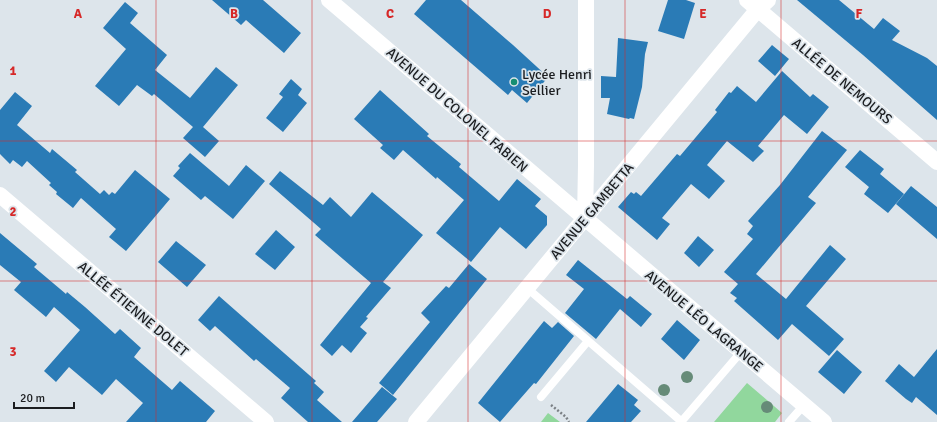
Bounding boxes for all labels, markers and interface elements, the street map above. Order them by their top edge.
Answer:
text: A [74,6,83,22]
text: B [230,6,238,22]
text: C [386,6,394,22]
text: D [543,6,552,22]
text: E [699,6,707,22]
text: F [856,6,863,22]
street label: ALLÉE DE NEMOURS [789,34,896,128]
street label: AVENUE DU COLONEL FABIEN [383,44,531,176]
text: 1 [9,63,17,79]
place label: Lycée Henri Sellier [522,66,592,99]
marker: Lycée Henri Sellier [509,77,519,87]
street label: AVENUE GAMBETTA [547,159,638,263]
text: 2 [9,204,17,220]
street label: ALLÉE ÉTIENNE DOLET [74,258,192,360]
street label: AVENUE LÉO LAGRANGE [641,267,767,375]
text: 3 [9,344,17,360]
scale bar [14,384,74,410]
text: 20 m [20,391,45,406]

